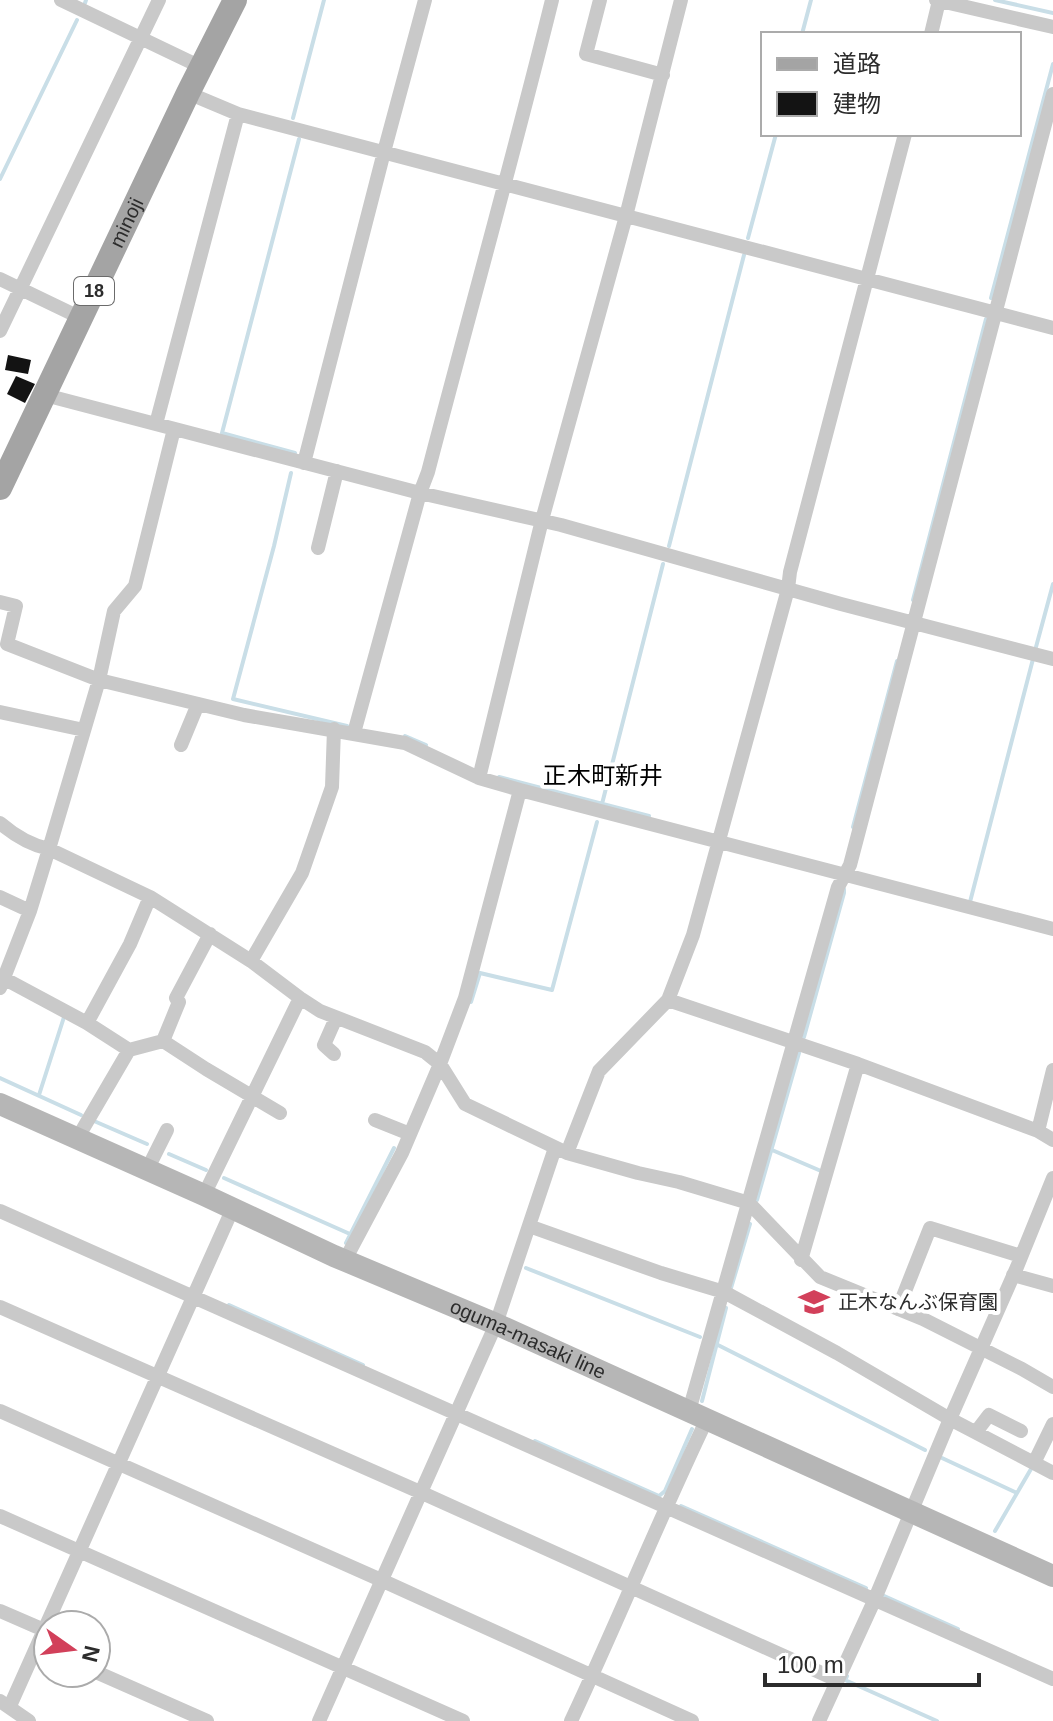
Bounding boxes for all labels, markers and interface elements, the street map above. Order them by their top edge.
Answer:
legend [761,32,1021,136]
text: 道路 [833,50,881,77]
text: 建物 [833,90,881,117]
street label: minoji [105,194,148,251]
road number: 18 [74,277,114,305]
district label: 正木町新井 [543,762,663,789]
school or university icon: 正木なんぶ保育園 [797,1285,831,1319]
place label: 正木なんぶ保育園 [838,1291,998,1313]
street label: oguma-masaki line [447,1295,609,1383]
north arrow [32,1609,112,1689]
scale bar [765,1637,979,1687]
text: N [77,1643,105,1664]
text: 100 m [777,1651,844,1678]

